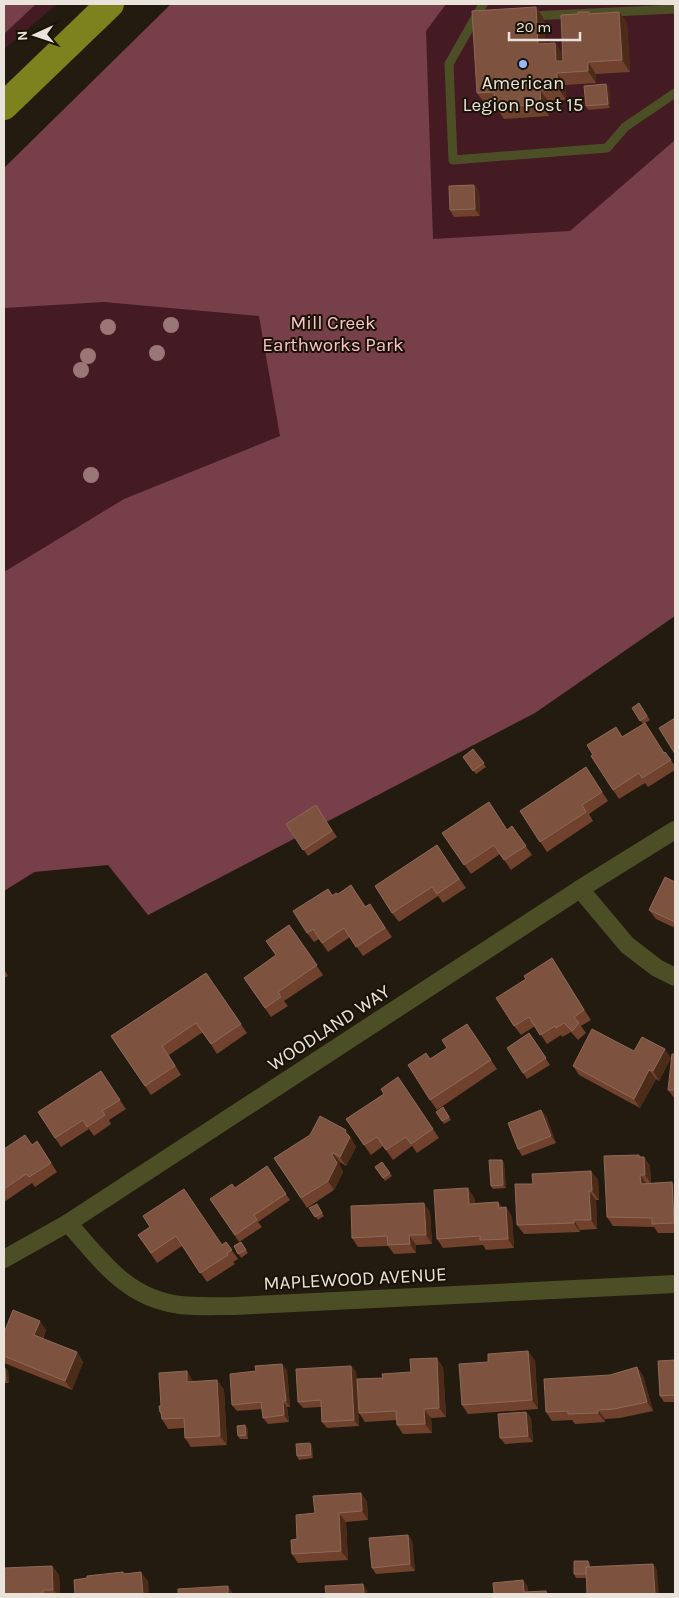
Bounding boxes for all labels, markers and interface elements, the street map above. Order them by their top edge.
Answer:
north arrow [10,10,60,60]
scale bar [509,10,580,42]
text: 20 m [516,18,551,36]
text: N [14,30,31,41]
marker: American Legion Post 15 [517,58,529,70]
place label: American Legion Post 15 [463,72,583,116]
park label: Mill Creek Earthworks Park [262,312,404,356]
street label: WOODLAND WAY [264,980,395,1076]
street label: MAPLEWOOD AVENUE [263,1263,447,1295]

